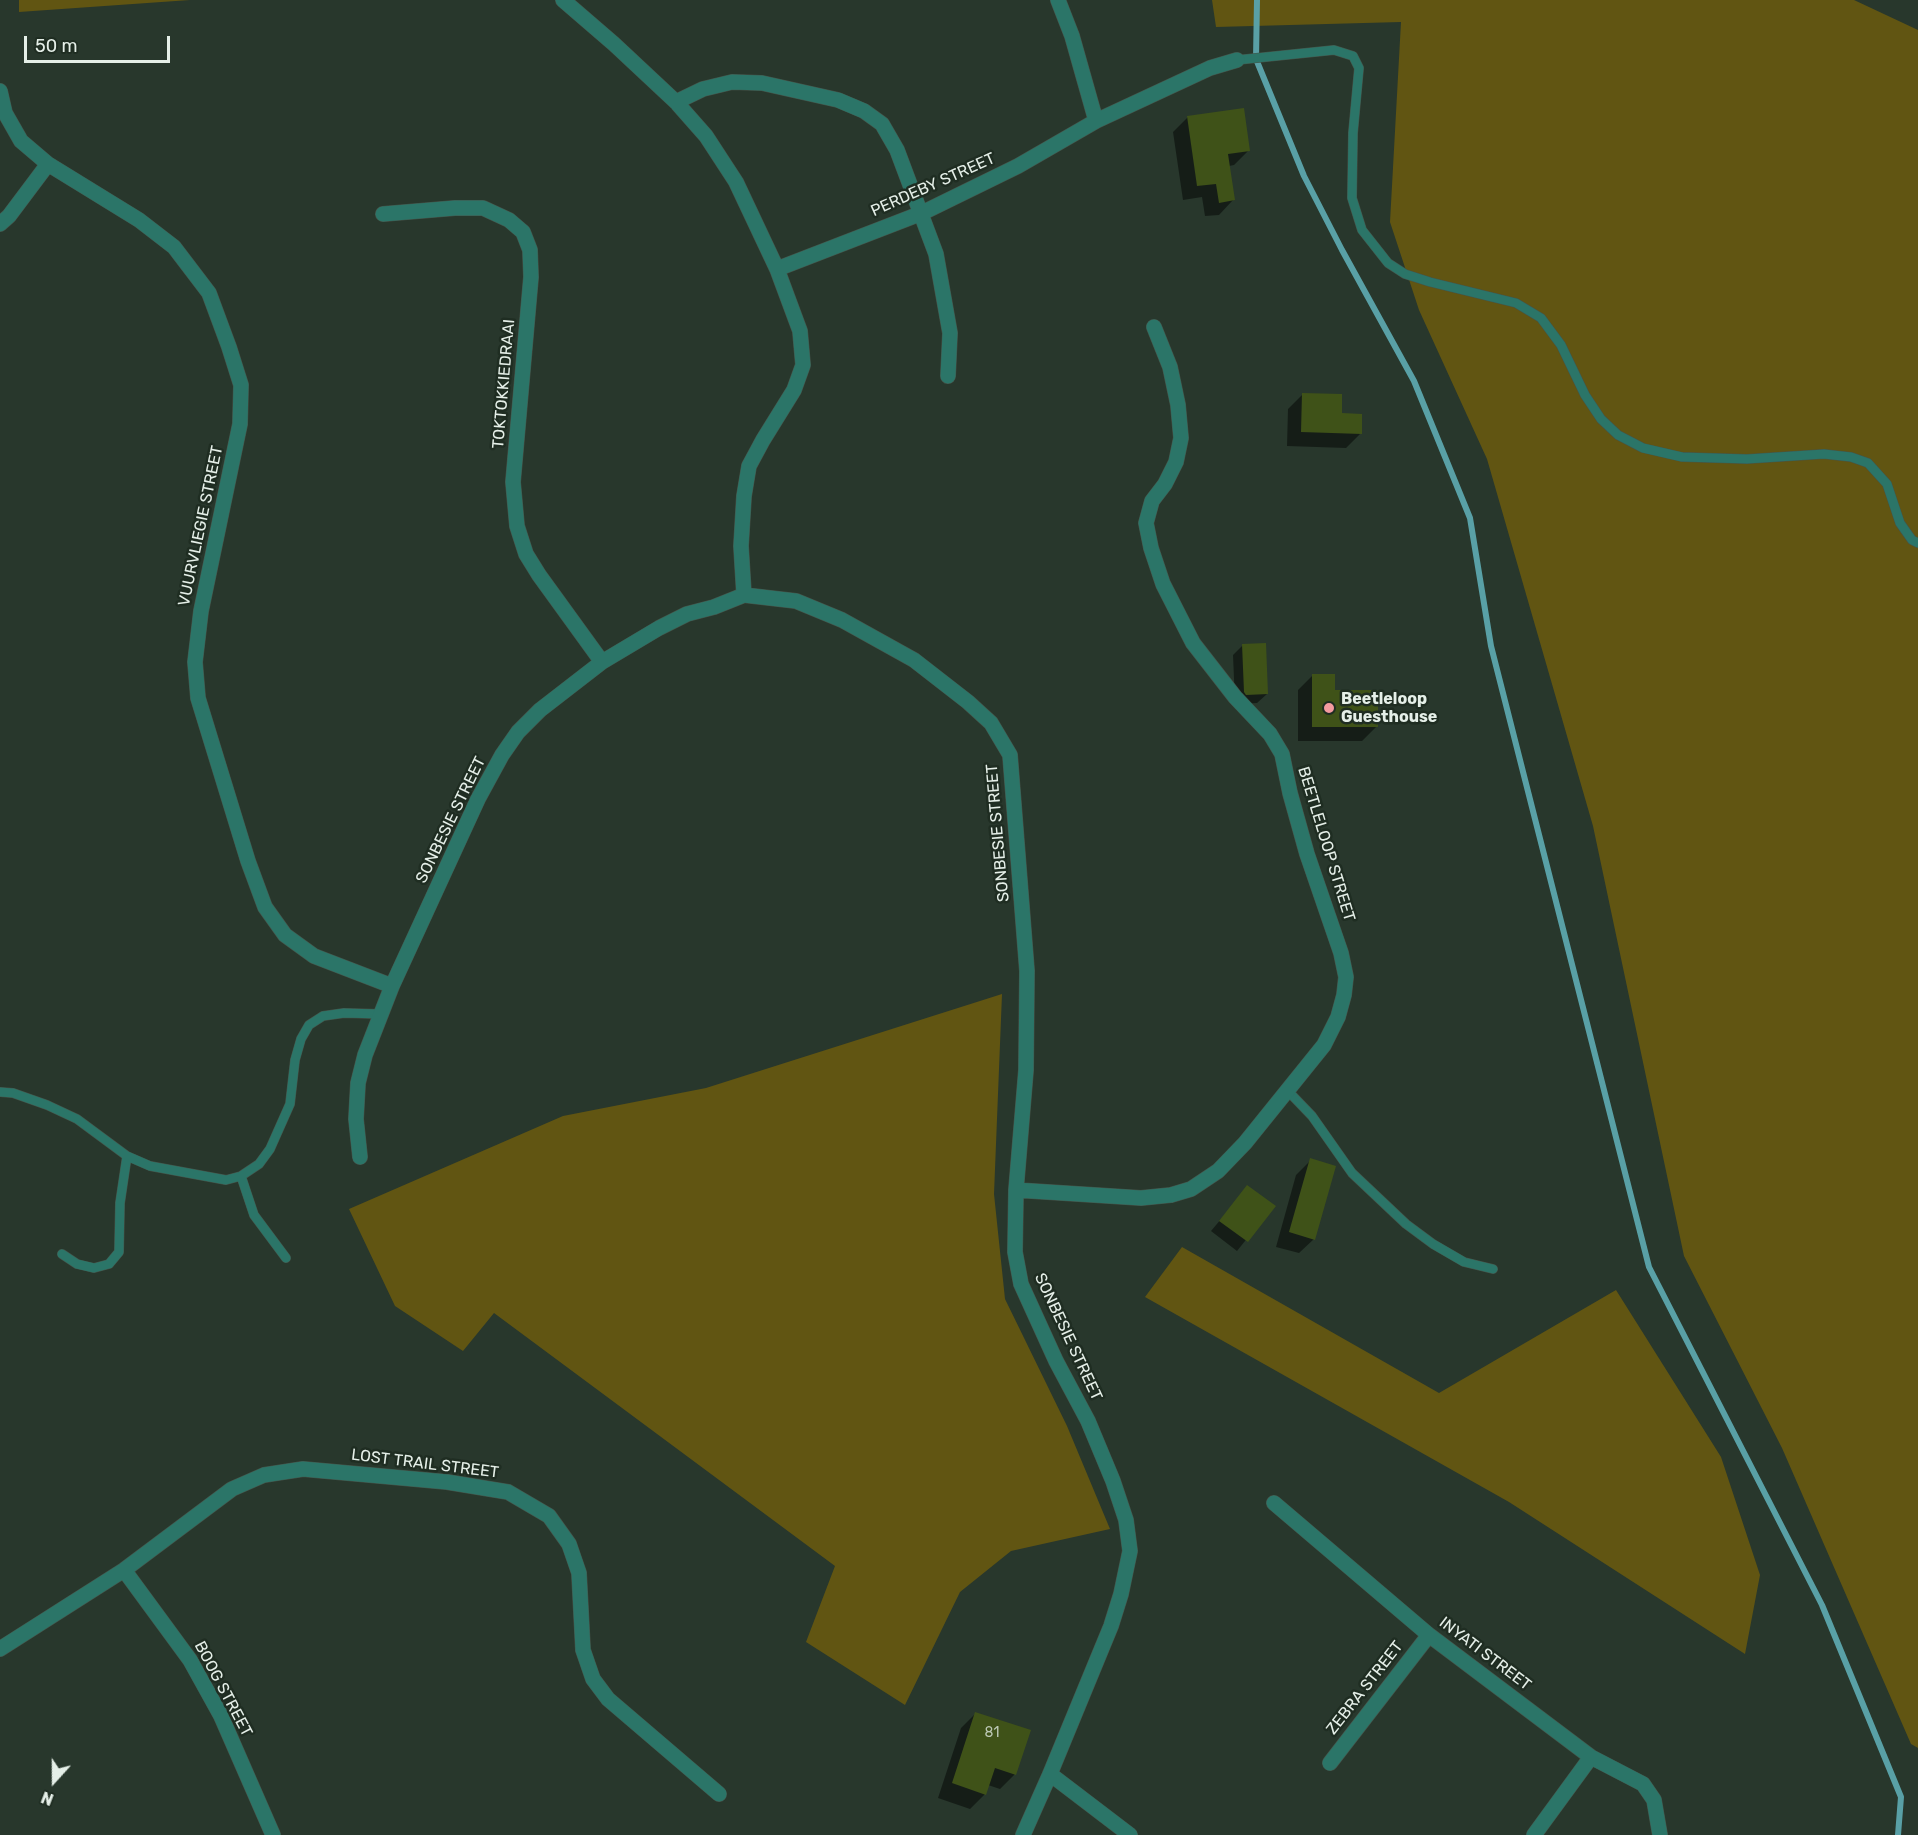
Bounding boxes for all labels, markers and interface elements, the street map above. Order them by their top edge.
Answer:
scale bar [27,24,172,62]
text: 50 m [35,35,78,57]
street label: PERDEBY STREET [868,149,998,221]
street label: TOKTOKKIEDRAAI [489,318,519,450]
street label: VUURVLIEGIE STREET [175,444,227,608]
place label: Beetleloop Guesthouse [1341,689,1437,727]
marker: Beetleloop Guesthouse [1322,701,1336,715]
street label: SONBESIE STREET [412,754,490,886]
street label: SONBESIE STREET [982,763,1014,903]
street label: BEETLELOOP STREET [1293,764,1359,924]
street label: SONBESIE STREET [1030,1270,1106,1404]
street label: LOST TRAIL STREET [350,1445,500,1483]
street label: INYATI STREET [1435,1613,1535,1695]
street label: ZEBRA STREET [1323,1637,1407,1739]
street label: BOOG STREET [190,1638,256,1740]
house number: 81 [985,1725,999,1741]
north arrow [24,1751,84,1811]
text: N [39,1787,56,1809]

